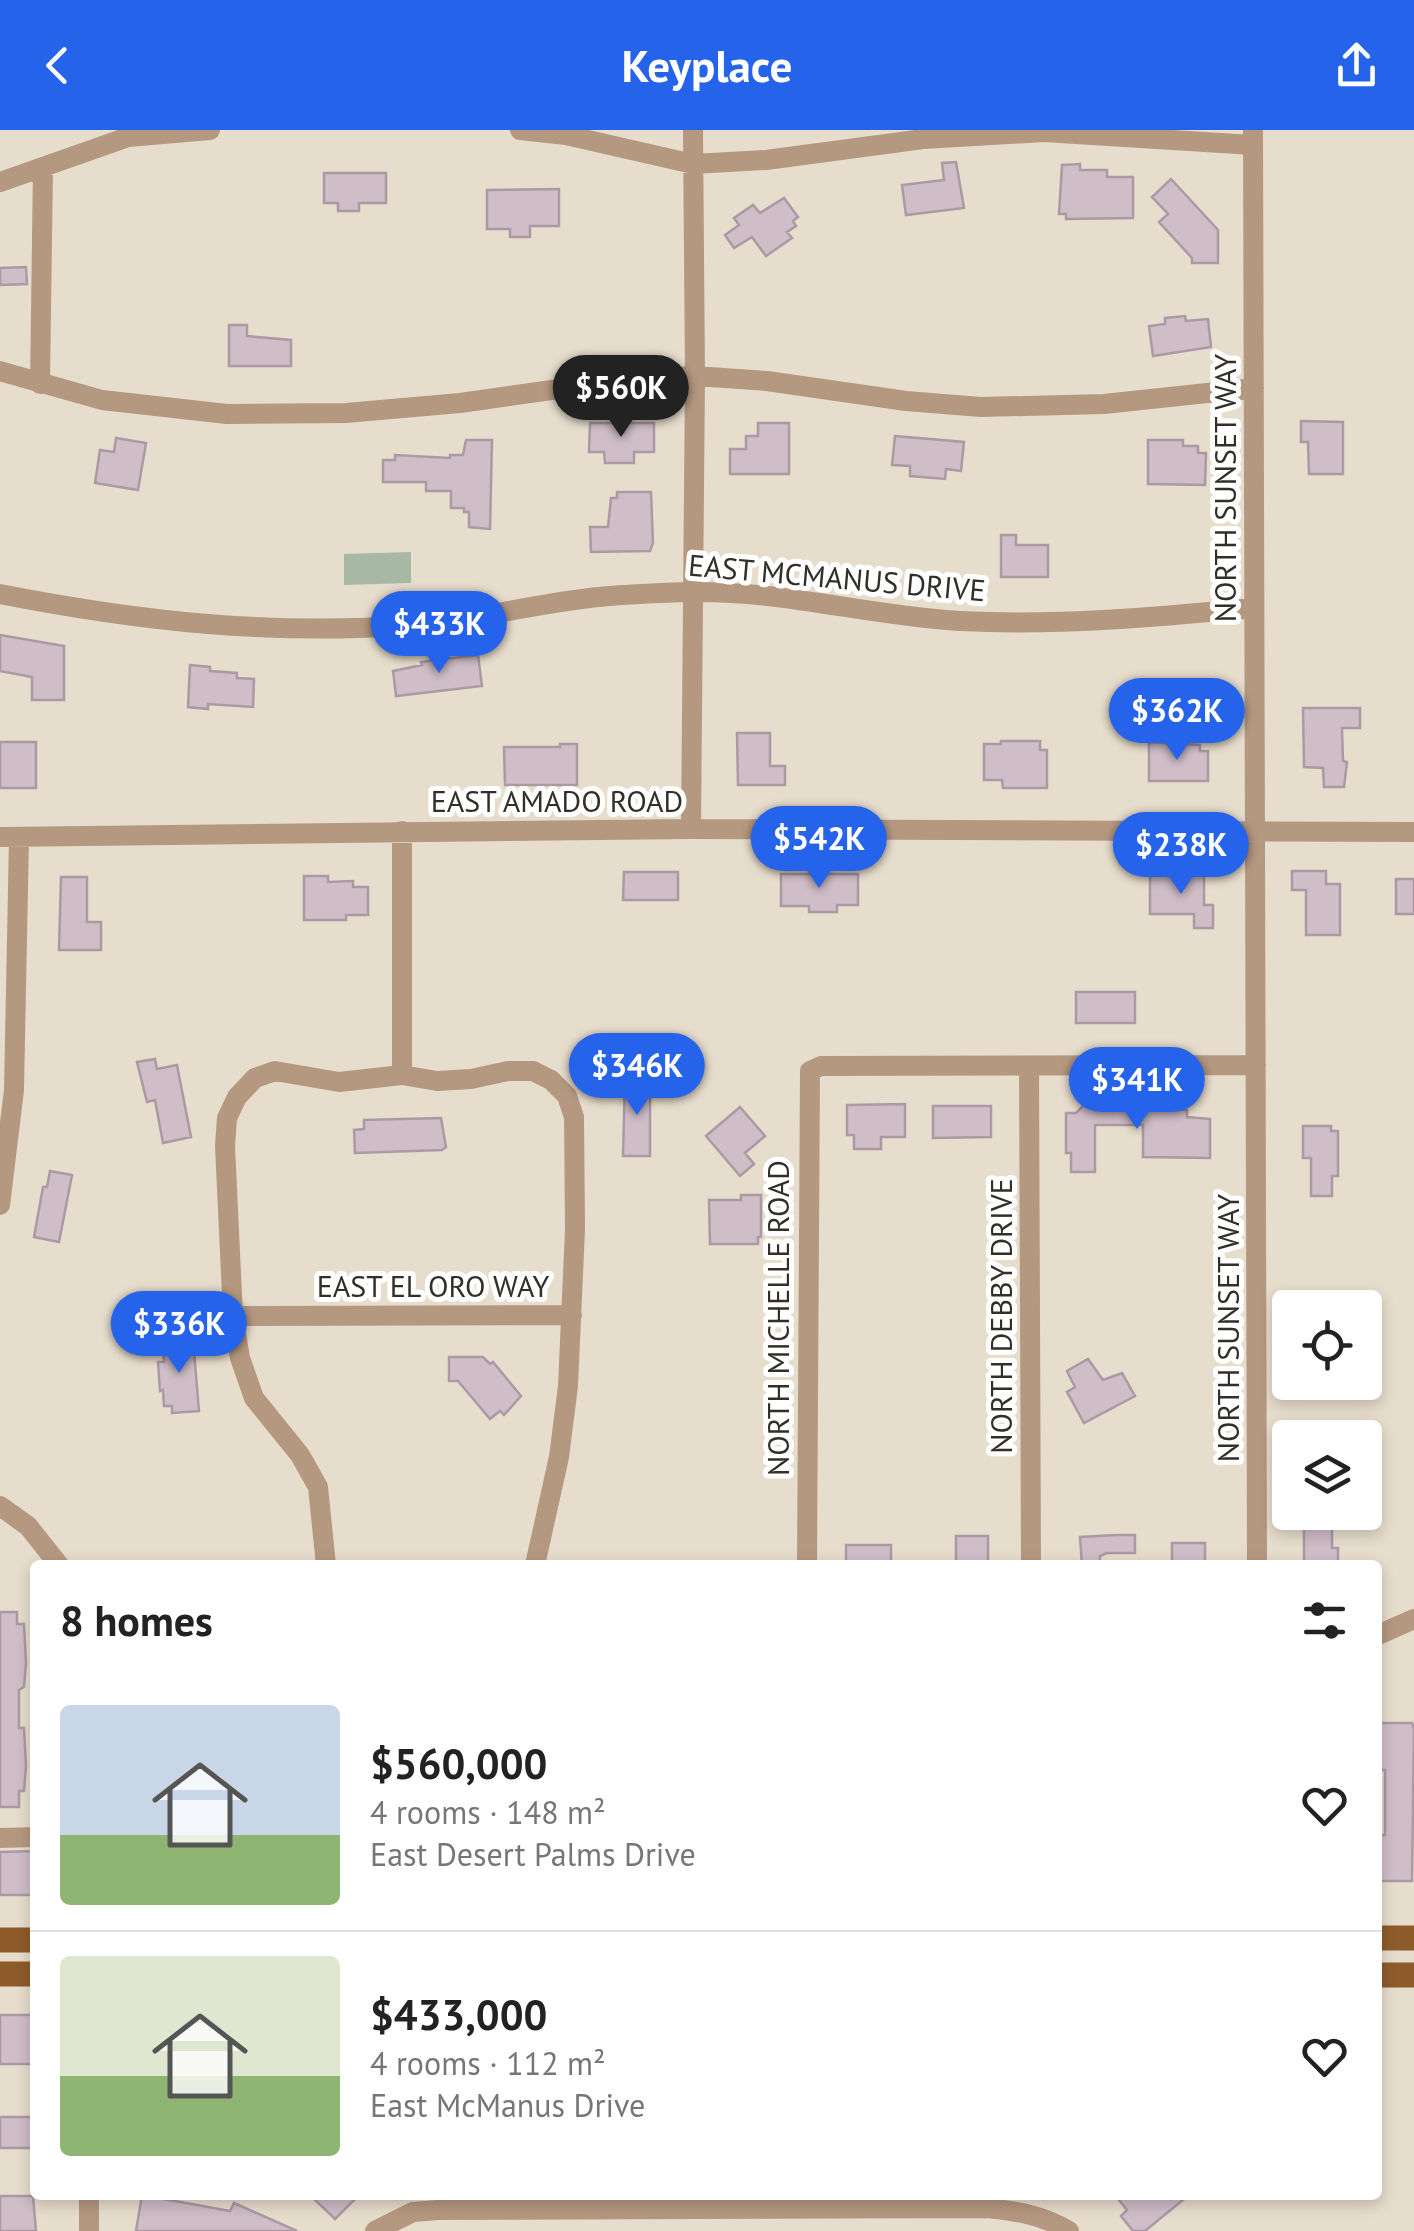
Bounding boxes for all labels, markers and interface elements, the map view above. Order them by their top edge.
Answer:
text: Keyplace [622,36,792,94]
icon: back [30,38,85,93]
icon: share [1329,38,1384,93]
street label: NORTH SUNSET WAY [1205,354,1244,622]
pin: $560K [551,355,691,440]
text: $560K [575,366,667,408]
street label: EAST MCMANUS DRIVE [687,545,987,609]
pin: $433K [369,591,509,676]
text: $433K [393,602,485,644]
pin: $362K [1107,678,1247,763]
text: $362K [1131,689,1223,731]
street label: EAST AMADO ROAD [431,781,683,820]
pin: $542K [749,806,889,891]
pin: $238K [1111,812,1251,897]
text: $542K [773,817,865,859]
text: $238K [1135,823,1227,865]
pin: $346K [567,1033,707,1118]
text: $346K [591,1044,683,1086]
pin: $341K [1067,1047,1207,1132]
text: $341K [1091,1058,1183,1100]
street label: NORTH MICHELLE ROAD [758,1160,797,1476]
street label: NORTH DEBBY DRIVE [981,1178,1020,1454]
street label: NORTH SUNSET WAY [1208,1194,1247,1462]
street label: EAST EL ORO WAY [317,1266,550,1305]
map controls [1272,1290,1382,1530]
button: locate [1272,1290,1382,1400]
pin: $336K [109,1291,249,1376]
text: $336K [133,1302,225,1344]
button: layers [1272,1420,1382,1530]
text: 8 homes [60,1593,213,1648]
icon: filters [1297,1593,1352,1648]
text: $560,000 [370,1736,547,1791]
icon: home [140,1745,260,1865]
icon: heart [1297,1778,1352,1833]
text: 4 rooms · 148 m² [370,1791,606,1833]
text: East Desert Palms Drive [370,1833,696,1875]
text: $433,000 [370,1987,547,2042]
icon: home [140,1996,260,2116]
icon: heart [1297,2029,1352,2084]
text: 4 rooms · 112 m² [370,2042,606,2084]
text: East McManus Drive [370,2084,645,2126]

